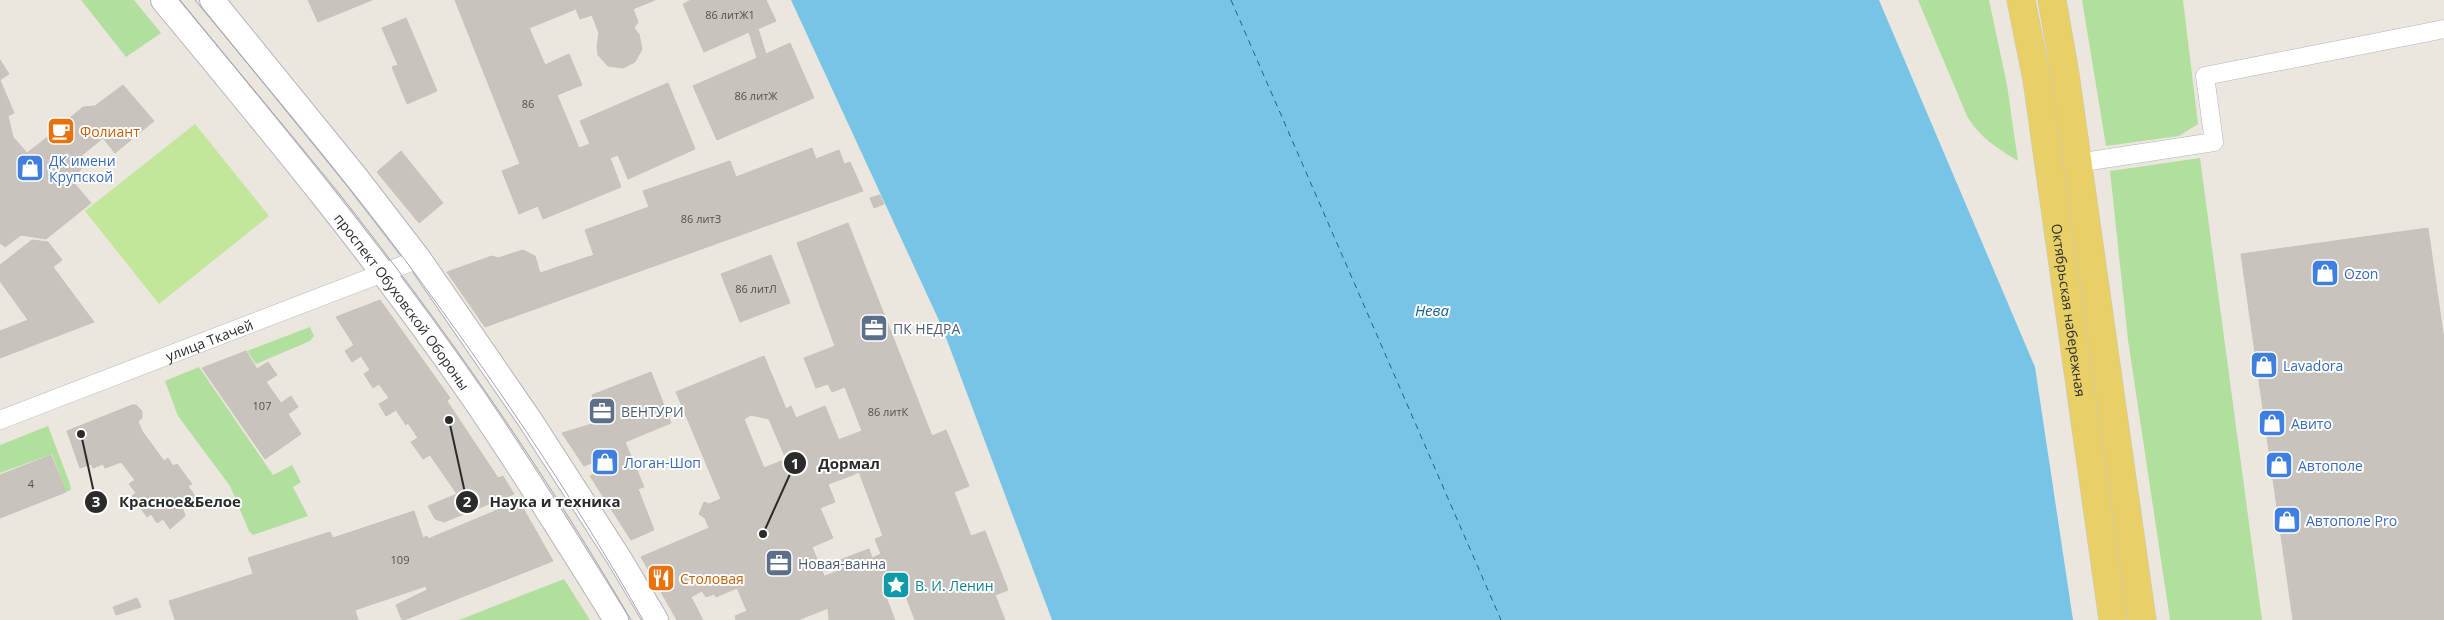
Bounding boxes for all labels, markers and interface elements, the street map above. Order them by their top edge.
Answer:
house number: 86 литЖ1 [705,7,755,22]
house number: 86 литЖ [734,88,778,103]
house number: 86 [522,96,534,111]
cafe icon: Фолиант [46,116,76,146]
place label: Фолиант [80,122,140,141]
place label: ДК имени Крупской [49,151,116,186]
shop icon: ДК имени Крупской [15,153,45,183]
street label: проспект Обуховской Обороны [331,209,474,393]
house number: 86 литЗ [681,211,721,226]
street label: Октябрьская набережная [2048,222,2091,398]
shop icon: Ozon [2310,258,2340,288]
place label: Ozon [2344,264,2378,283]
house number: 86 литЛ [735,281,777,296]
water label: Нева [1415,300,1450,320]
office icon: ПК НЕДРА [859,313,889,343]
street label: улица Ткачей [163,314,256,365]
place label: ПК НЕДРА [893,319,960,338]
shop icon: Lavadora [2249,350,2279,380]
place label: Lavadora [2283,356,2343,375]
office icon: ВЕНТУРИ [587,396,617,426]
house number: 107 [253,398,271,413]
place label: ВЕНТУРИ [621,402,684,421]
house number: 86 литК [868,404,909,419]
shop icon: Авито [2257,408,2287,438]
place label: Авито [2291,414,2332,433]
shop icon: Логан-Шоп [590,447,620,477]
callout: Дормал [783,448,890,478]
shop icon: Автополе [2264,450,2294,480]
place label: Логан-Шоп [624,453,701,472]
text: 1 [791,453,799,473]
text: Дормал [818,453,880,473]
place label: Автополе [2298,456,2363,475]
house number: 4 [28,476,35,491]
callout: Красное&Белое [84,487,250,517]
callout: Наука и техника [455,487,631,517]
text: 3 [92,491,100,511]
text: Красное&Белое [119,491,241,511]
text: 2 [463,491,472,511]
text: Наука и техника [490,491,620,511]
shop icon: Автополе Pro [2272,505,2302,535]
place label: Автополе Pro [2306,511,2397,530]
office icon: Новая-ванна [764,548,794,578]
house number: 109 [391,552,409,567]
place label: Новая-ванна [798,554,886,573]
restaurant icon: Столовая [646,563,676,593]
place label: Столовая [680,569,744,588]
place icon: В. И. Ленин [881,570,911,600]
place label: В. И. Ленин [915,576,994,595]

